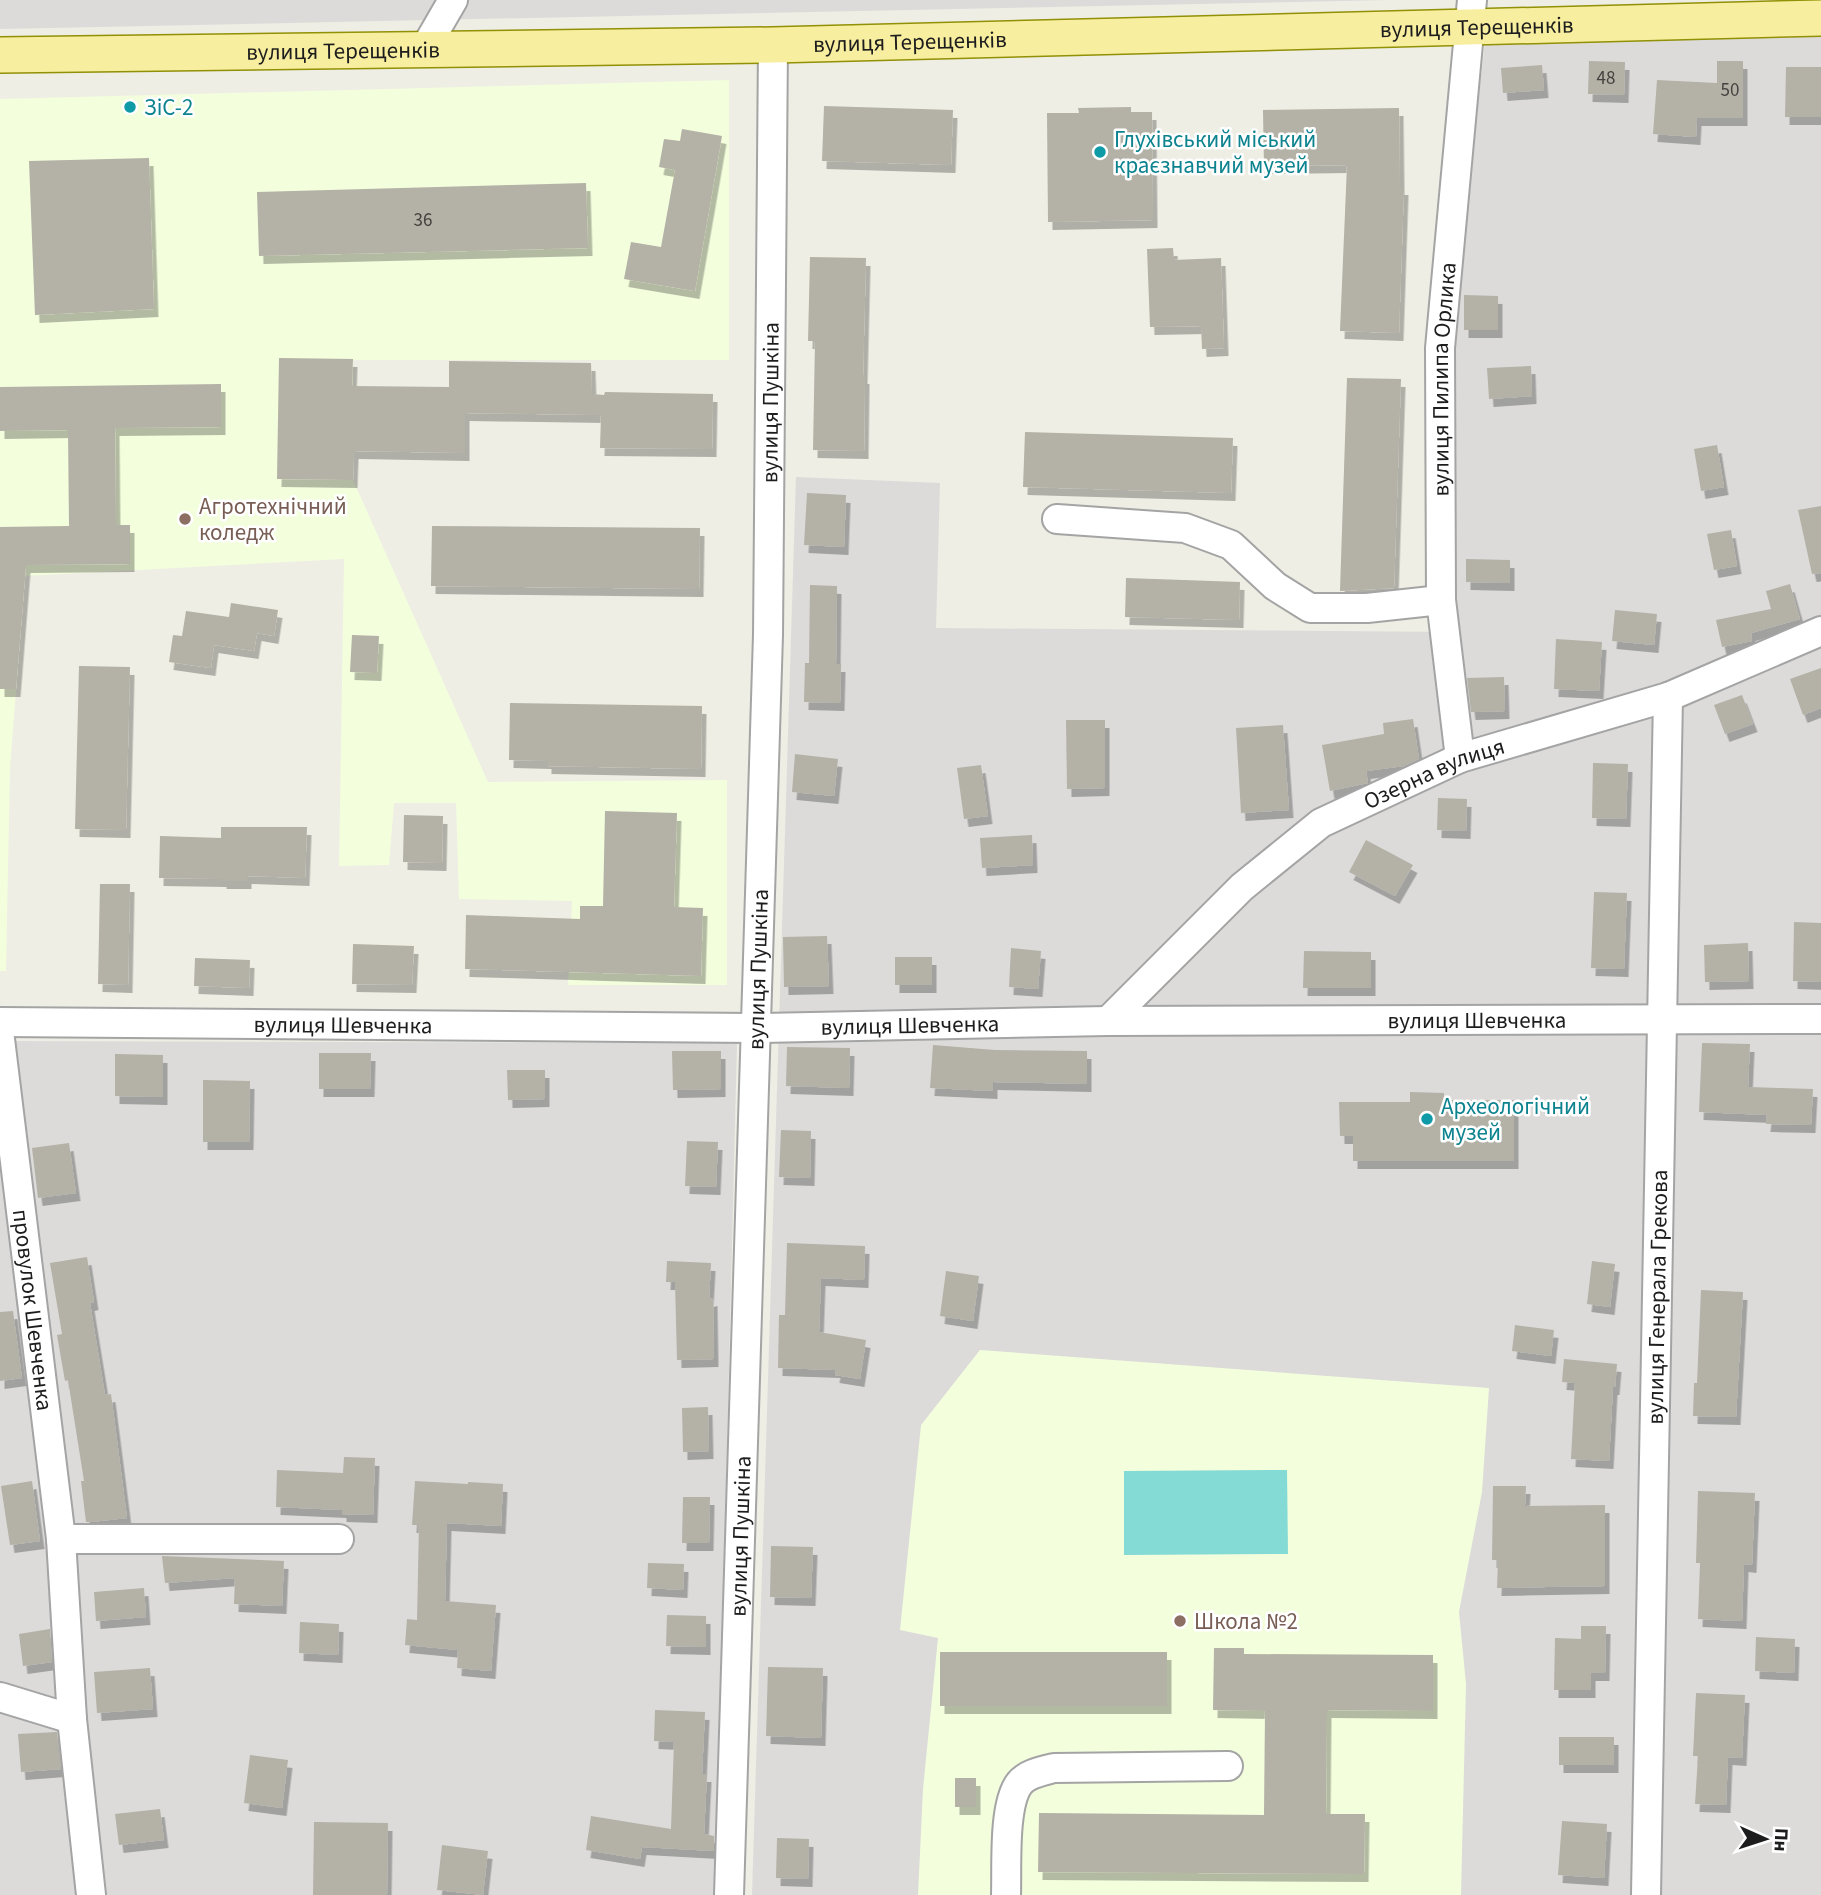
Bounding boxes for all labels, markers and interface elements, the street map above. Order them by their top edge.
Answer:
street label: вулиця Терещенків [1379,8,1574,46]
street label: вулиця Терещенків [813,22,1007,60]
street label: вулиця Терещенків [246,33,440,68]
house number: 48 [1597,65,1615,92]
house number: 50 [1721,77,1739,104]
place label: ЗіС-2 [144,91,193,124]
marker: ЗіС-2 [122,99,138,115]
place label: Глухівський міський краєзнавчий музей [1114,123,1316,182]
marker: Глухівський міський краєзнавчий музей [1092,144,1108,160]
house number: 36 [414,207,432,234]
street label: вулиця Пилипа Орлика [1423,261,1464,497]
street label: вулиця Пушкіна [753,322,787,483]
place label: Агротехнічний коледж [199,490,347,549]
marker: Агротехнічний коледж [177,511,193,527]
street label: Озерна вулиця [1358,729,1509,817]
street label: вулиця Пушкіна [739,888,777,1050]
street label: вулиця Шевченка [1388,1003,1566,1037]
street label: вулиця Шевченка [820,1007,1000,1043]
street label: вулиця Шевченка [254,1008,432,1042]
place label: Археологічний музей [1441,1090,1590,1149]
marker: Археологічний музей [1419,1111,1435,1127]
street label: вулиця Генерала Грекова [1638,1169,1676,1425]
street label: провулок Шевченка [4,1207,62,1413]
street label: вулиця Пушкіна [721,1455,759,1617]
place label: Школа №2 [1194,1605,1298,1638]
marker: Школа №2 [1172,1613,1188,1629]
north arrow [1730,1804,1800,1874]
text: Пн [1766,1827,1795,1852]

